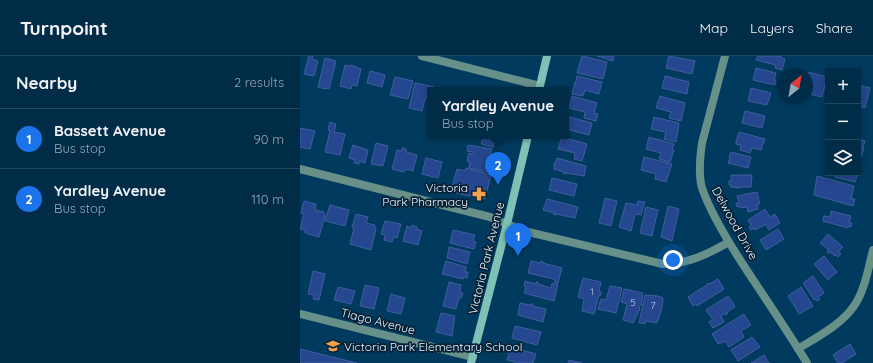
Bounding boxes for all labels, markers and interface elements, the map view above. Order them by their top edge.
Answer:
text: Turnpoint [20,16,108,40]
text: Map [699,19,728,37]
text: Layers [750,19,794,37]
text: Share [816,19,853,37]
north arrow [777,68,813,104]
map controls [825,68,861,176]
button: + [825,68,861,104]
text: Nearby [16,72,77,93]
text: 2 results [234,74,284,90]
popup [427,87,569,139]
text: Yardley Avenue [442,96,554,115]
button: − [825,104,861,140]
text: Bus stop [442,115,494,131]
text: Bassett Avenue [54,121,166,140]
text: 1 [26,131,32,147]
text: 90 m [254,131,284,147]
text: Bus stop [54,140,106,156]
button: layers [825,140,861,176]
pin: 2 [485,152,511,185]
place label: Victoria Park Pharmacy [382,180,468,209]
text: Yardley Avenue [54,181,166,200]
street label: Delwood Drive [709,184,761,262]
pharmacy icon: Victoria Park Pharmacy [471,186,487,202]
text: 2 [25,191,33,207]
text: 110 m [251,191,284,207]
text: Bus stop [54,200,106,216]
street label: Victoria Park Avenue [465,200,507,316]
pin: 1 [505,223,531,256]
your location [663,250,683,270]
house number: 1 [590,285,594,298]
house number: 5 [630,296,636,309]
house number: 7 [650,299,656,312]
street label: Tiago Avenue [339,305,417,338]
school or university icon: Victoria Park Elementary School [325,338,341,354]
place label: Victoria Park Elementary School [344,339,522,354]

